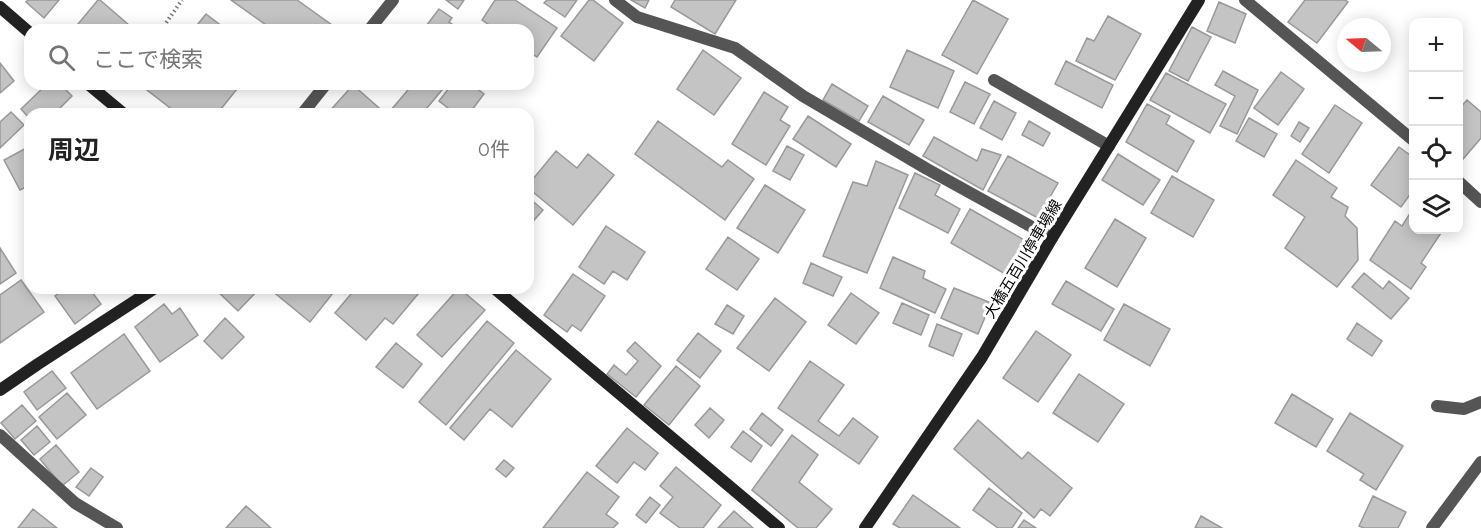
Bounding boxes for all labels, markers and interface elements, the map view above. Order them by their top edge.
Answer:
north arrow [1337,18,1391,72]
map controls [1409,18,1463,234]
button: + [1409,18,1463,72]
search box [24,24,534,90]
icon: search [45,41,78,74]
text: ここで検索 [93,46,203,72]
button: − [1409,72,1463,126]
button: locate [1409,126,1463,180]
text: 周辺 [48,135,100,165]
text: 0件 [478,137,510,161]
button: layers [1409,180,1463,234]
street label: 大橋五百川停車場線 [981,196,1065,322]

